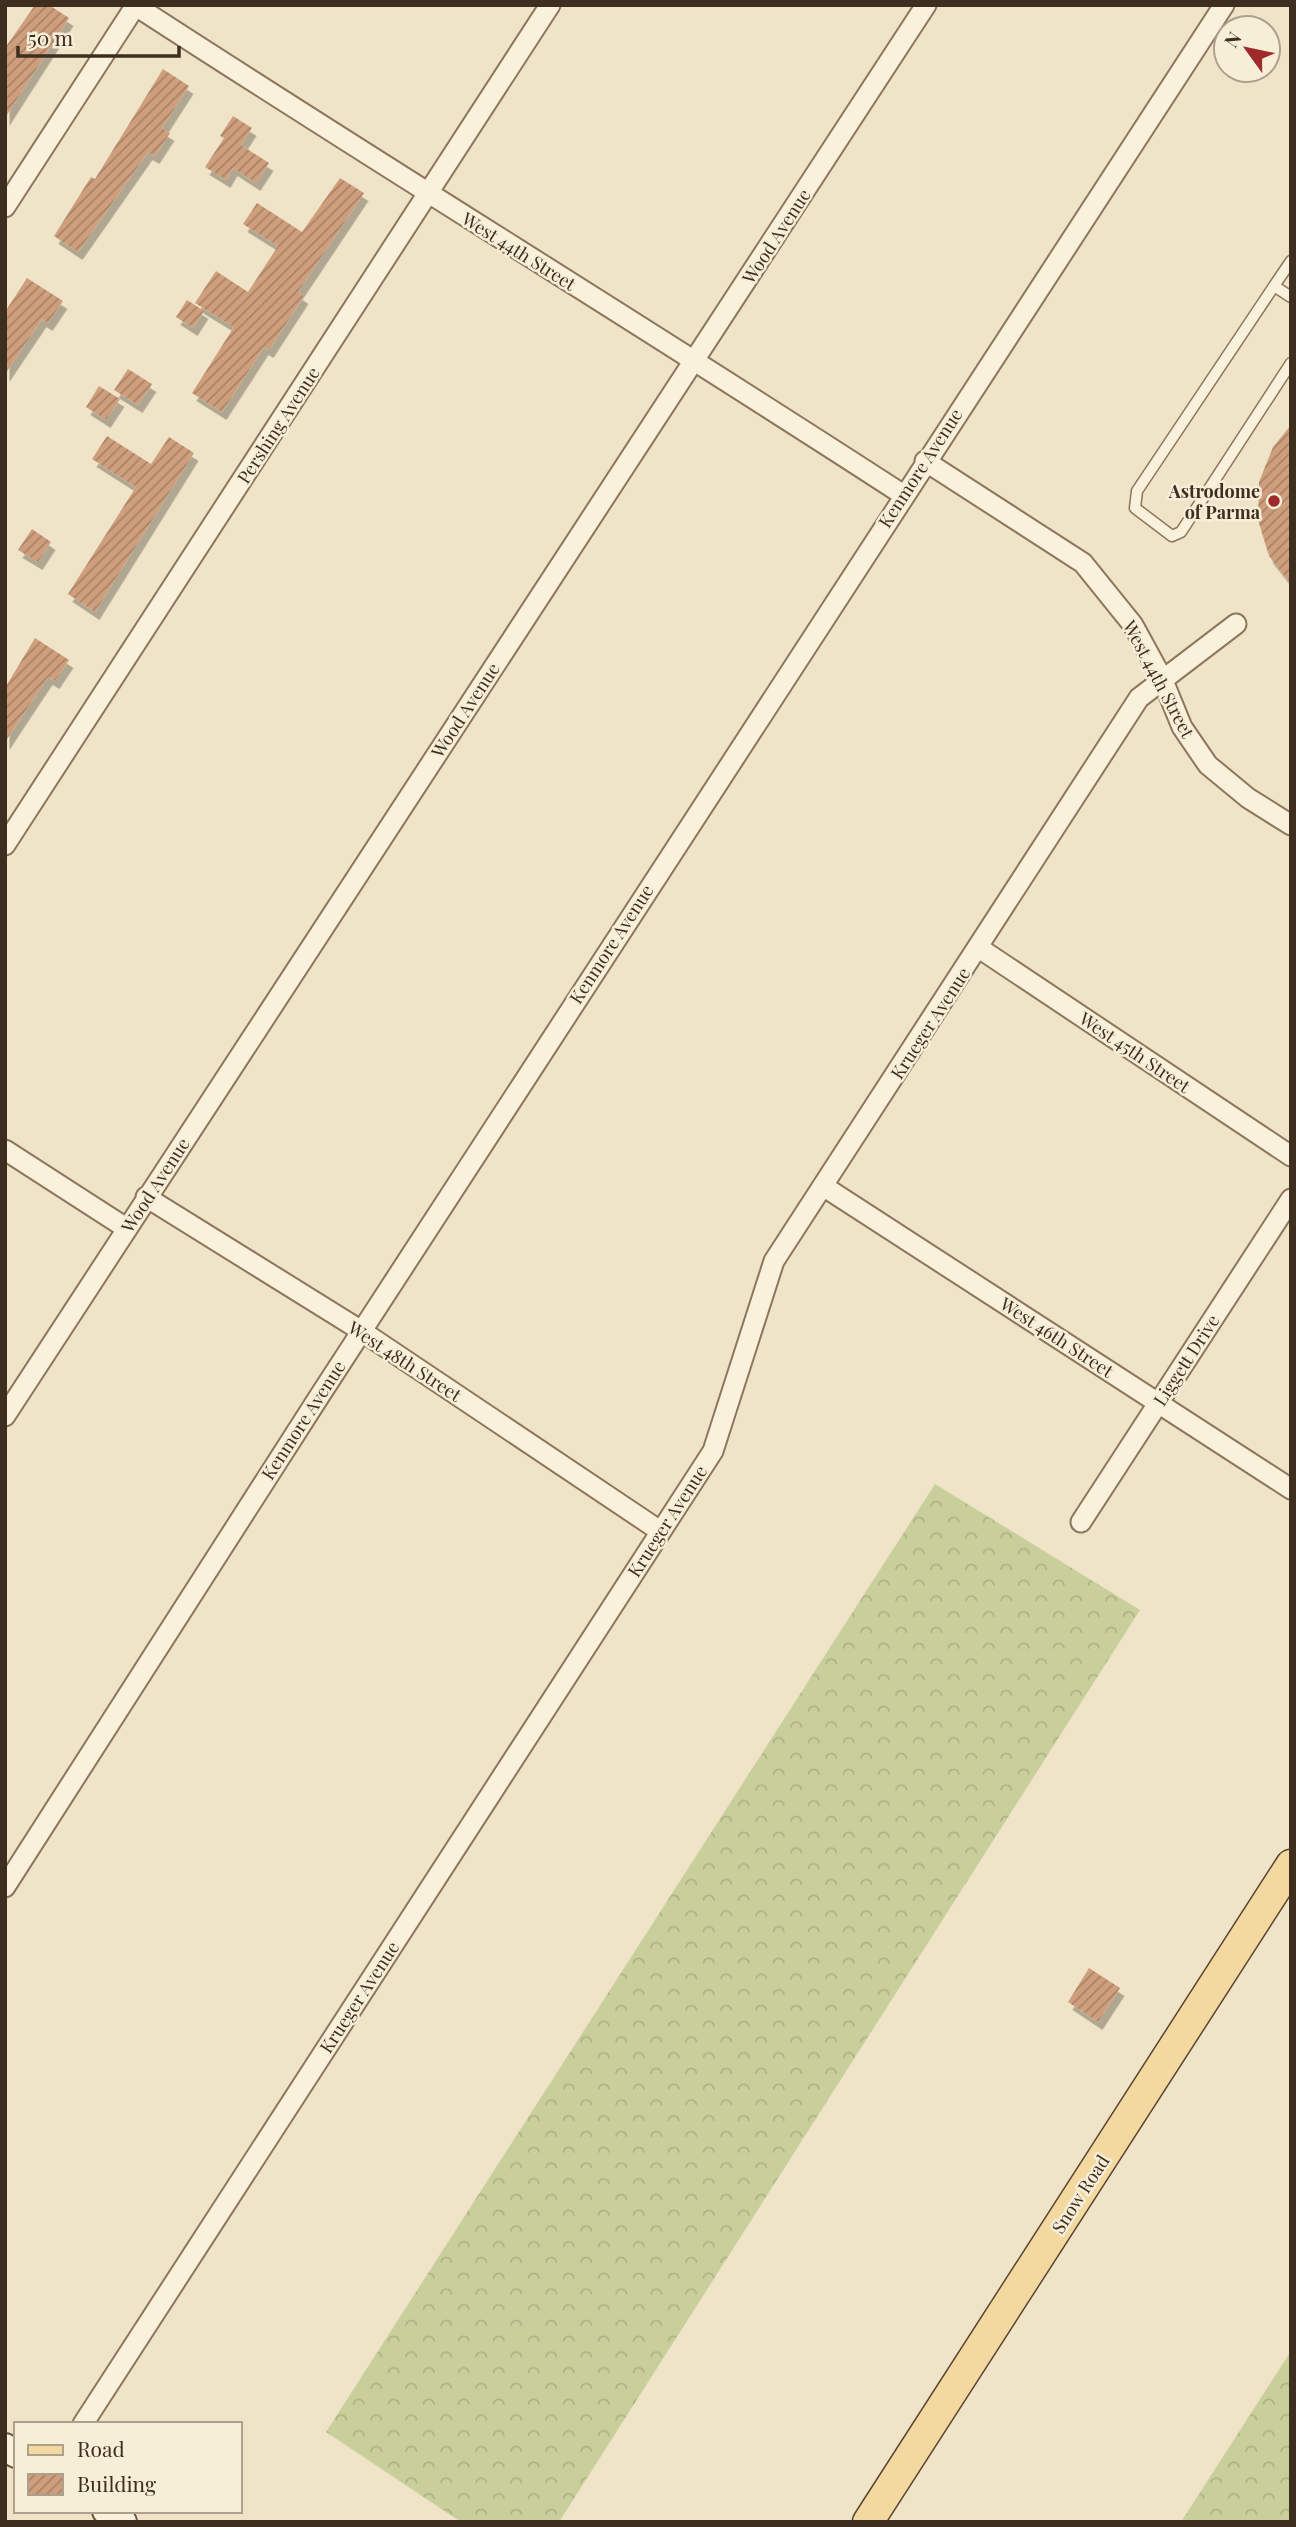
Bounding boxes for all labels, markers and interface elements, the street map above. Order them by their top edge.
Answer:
scale bar [18,14,178,58]
north arrow [1212,14,1282,84]
text: 50 m [28,23,74,51]
text: N [1217,26,1247,52]
street label: Wood Avenue [736,184,816,289]
street label: West 44th Street [457,206,581,296]
street label: Pershing Avenue [231,362,325,488]
street label: Kenmore Avenue [872,404,968,532]
place label: Astrodome of Parma [1168,479,1261,524]
marker: Astrodome of Parma [1266,493,1282,509]
street label: West 44th Street [1117,615,1200,743]
street label: Wood Avenue [425,658,505,763]
street label: Kenmore Avenue [563,880,659,1008]
street label: Krueger Avenue [885,962,975,1084]
street label: West 45th Street [1074,1006,1195,1098]
street label: Wood Avenue [115,1133,195,1238]
street label: West 46th Street [995,1291,1119,1383]
street label: Liggett Drive [1148,1310,1224,1410]
street label: West 48th Street [343,1315,467,1407]
street label: Kenmore Avenue [255,1356,351,1484]
street label: Krueger Avenue [622,1460,712,1582]
street label: Krueger Avenue [314,1936,404,2058]
street label: Snow Road [1046,2150,1115,2238]
legend [14,2422,242,2513]
text: Road [77,2434,125,2462]
text: Building [77,2469,156,2497]

